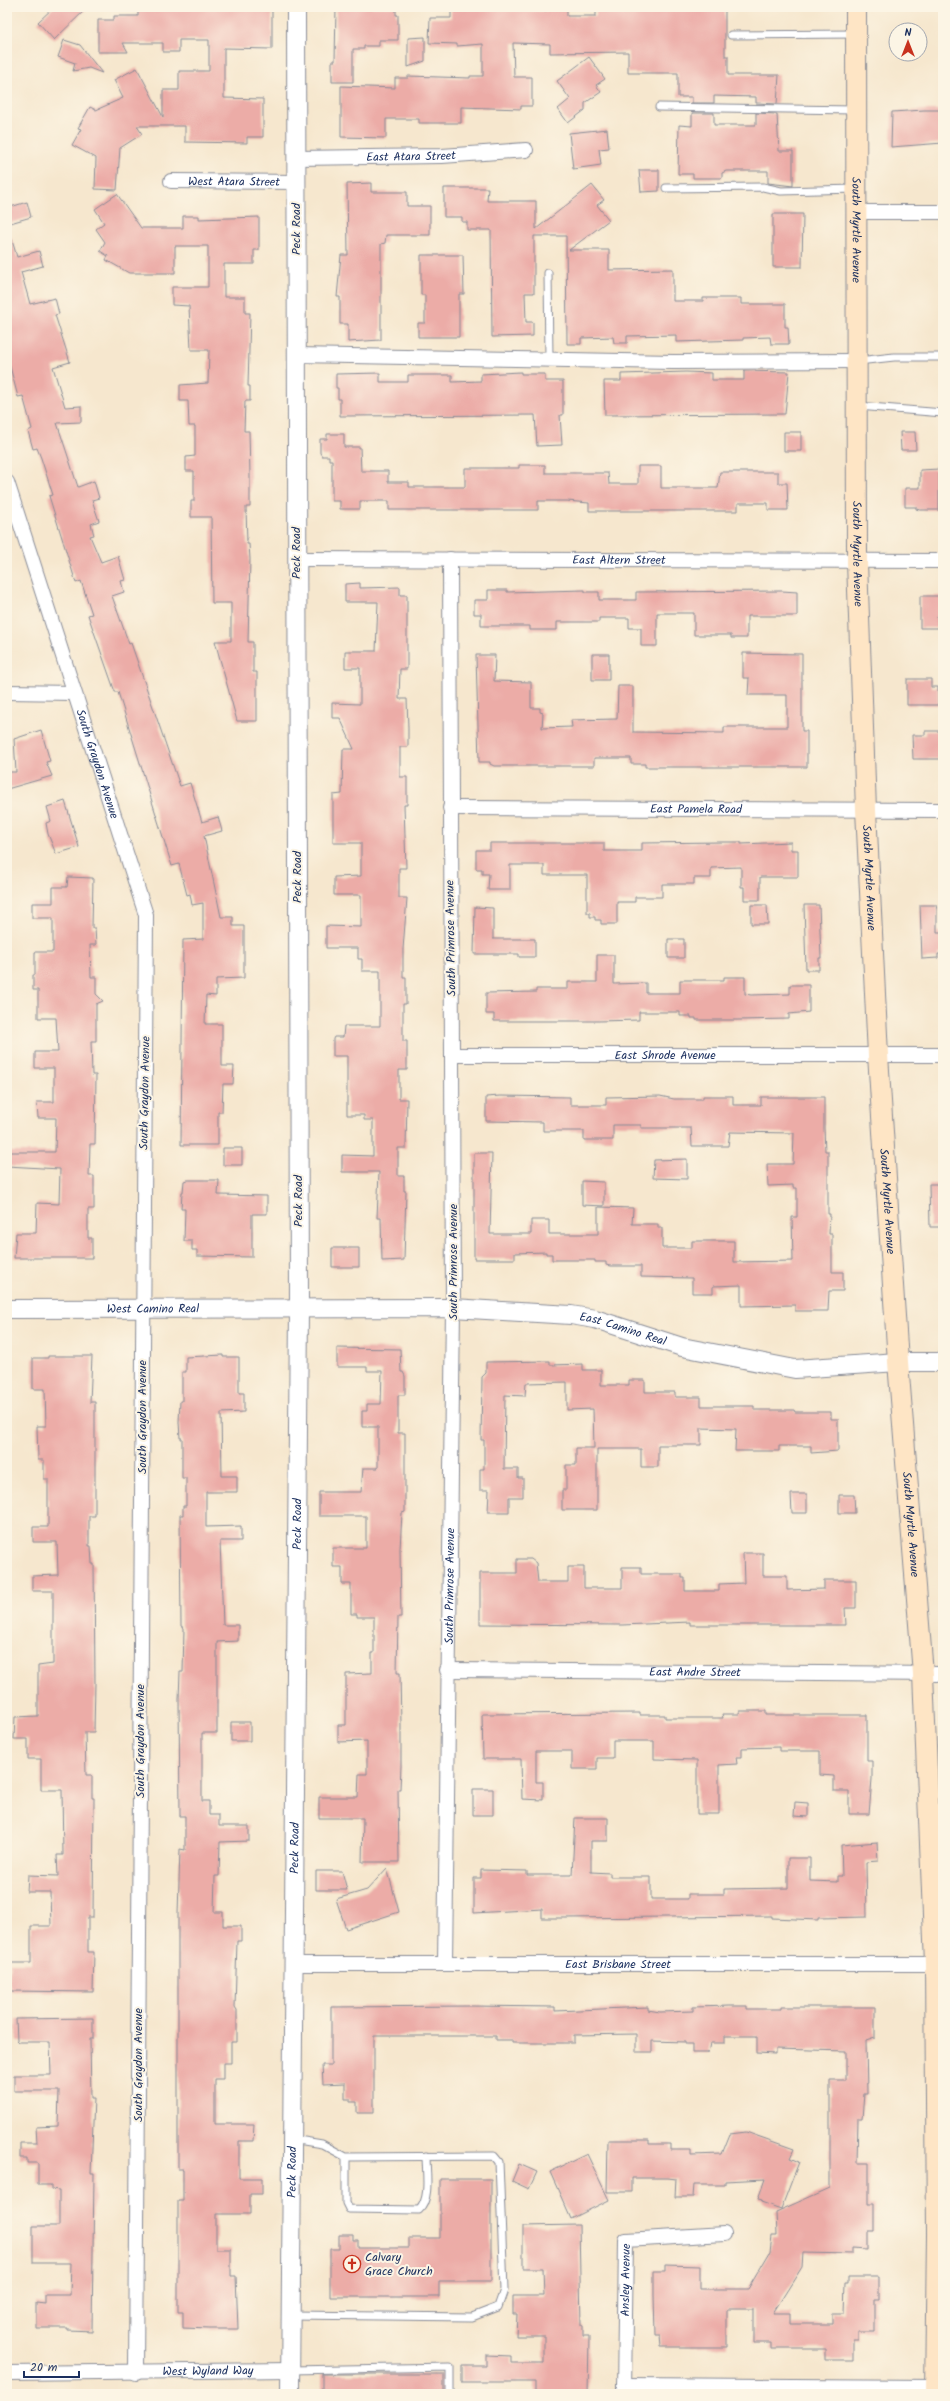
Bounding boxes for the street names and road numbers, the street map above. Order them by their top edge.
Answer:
street label: East Atara Street [366,146,457,167]
street label: West Atara Street [188,172,280,191]
street label: South Myrtle Avenue [847,177,866,284]
street label: Peck Road [287,202,306,255]
street label: South Myrtle Avenue [847,501,868,608]
street label: Peck Road [287,526,306,579]
street label: East Altern Street [572,550,666,570]
street label: South Graydon Avenue [71,707,124,822]
street label: East Pamela Road [650,799,743,819]
street label: South Myrtle Avenue [857,824,881,932]
street label: Peck Road [288,850,307,903]
street label: South Primrose Avenue [440,879,462,996]
street label: South Graydon Avenue [135,1035,156,1150]
street label: East Shrode Avenue [614,1046,716,1065]
street label: South Myrtle Avenue [875,1148,900,1255]
street label: Peck Road [289,1174,308,1227]
street label: South Primrose Avenue [444,1203,463,1320]
street label: West Camino Real [107,1299,199,1318]
street label: East Camino Real [578,1307,669,1351]
street label: South Graydon Avenue [133,1359,152,1474]
street label: South Myrtle Avenue [897,1471,925,1578]
street label: Peck Road [288,1497,307,1550]
street label: South Primrose Avenue [439,1527,460,1644]
street label: East Andre Street [649,1662,741,1682]
street label: South Graydon Avenue [131,1683,150,1798]
street label: Peck Road [285,1821,304,1874]
street label: East Brisbane Street [565,1955,671,1974]
street label: South Graydon Avenue [129,2007,148,2122]
street label: Peck Road [282,2145,302,2198]
street label: Ansley Avenue [616,2243,635,2317]
street label: West Wyland Way [162,2361,254,2381]

